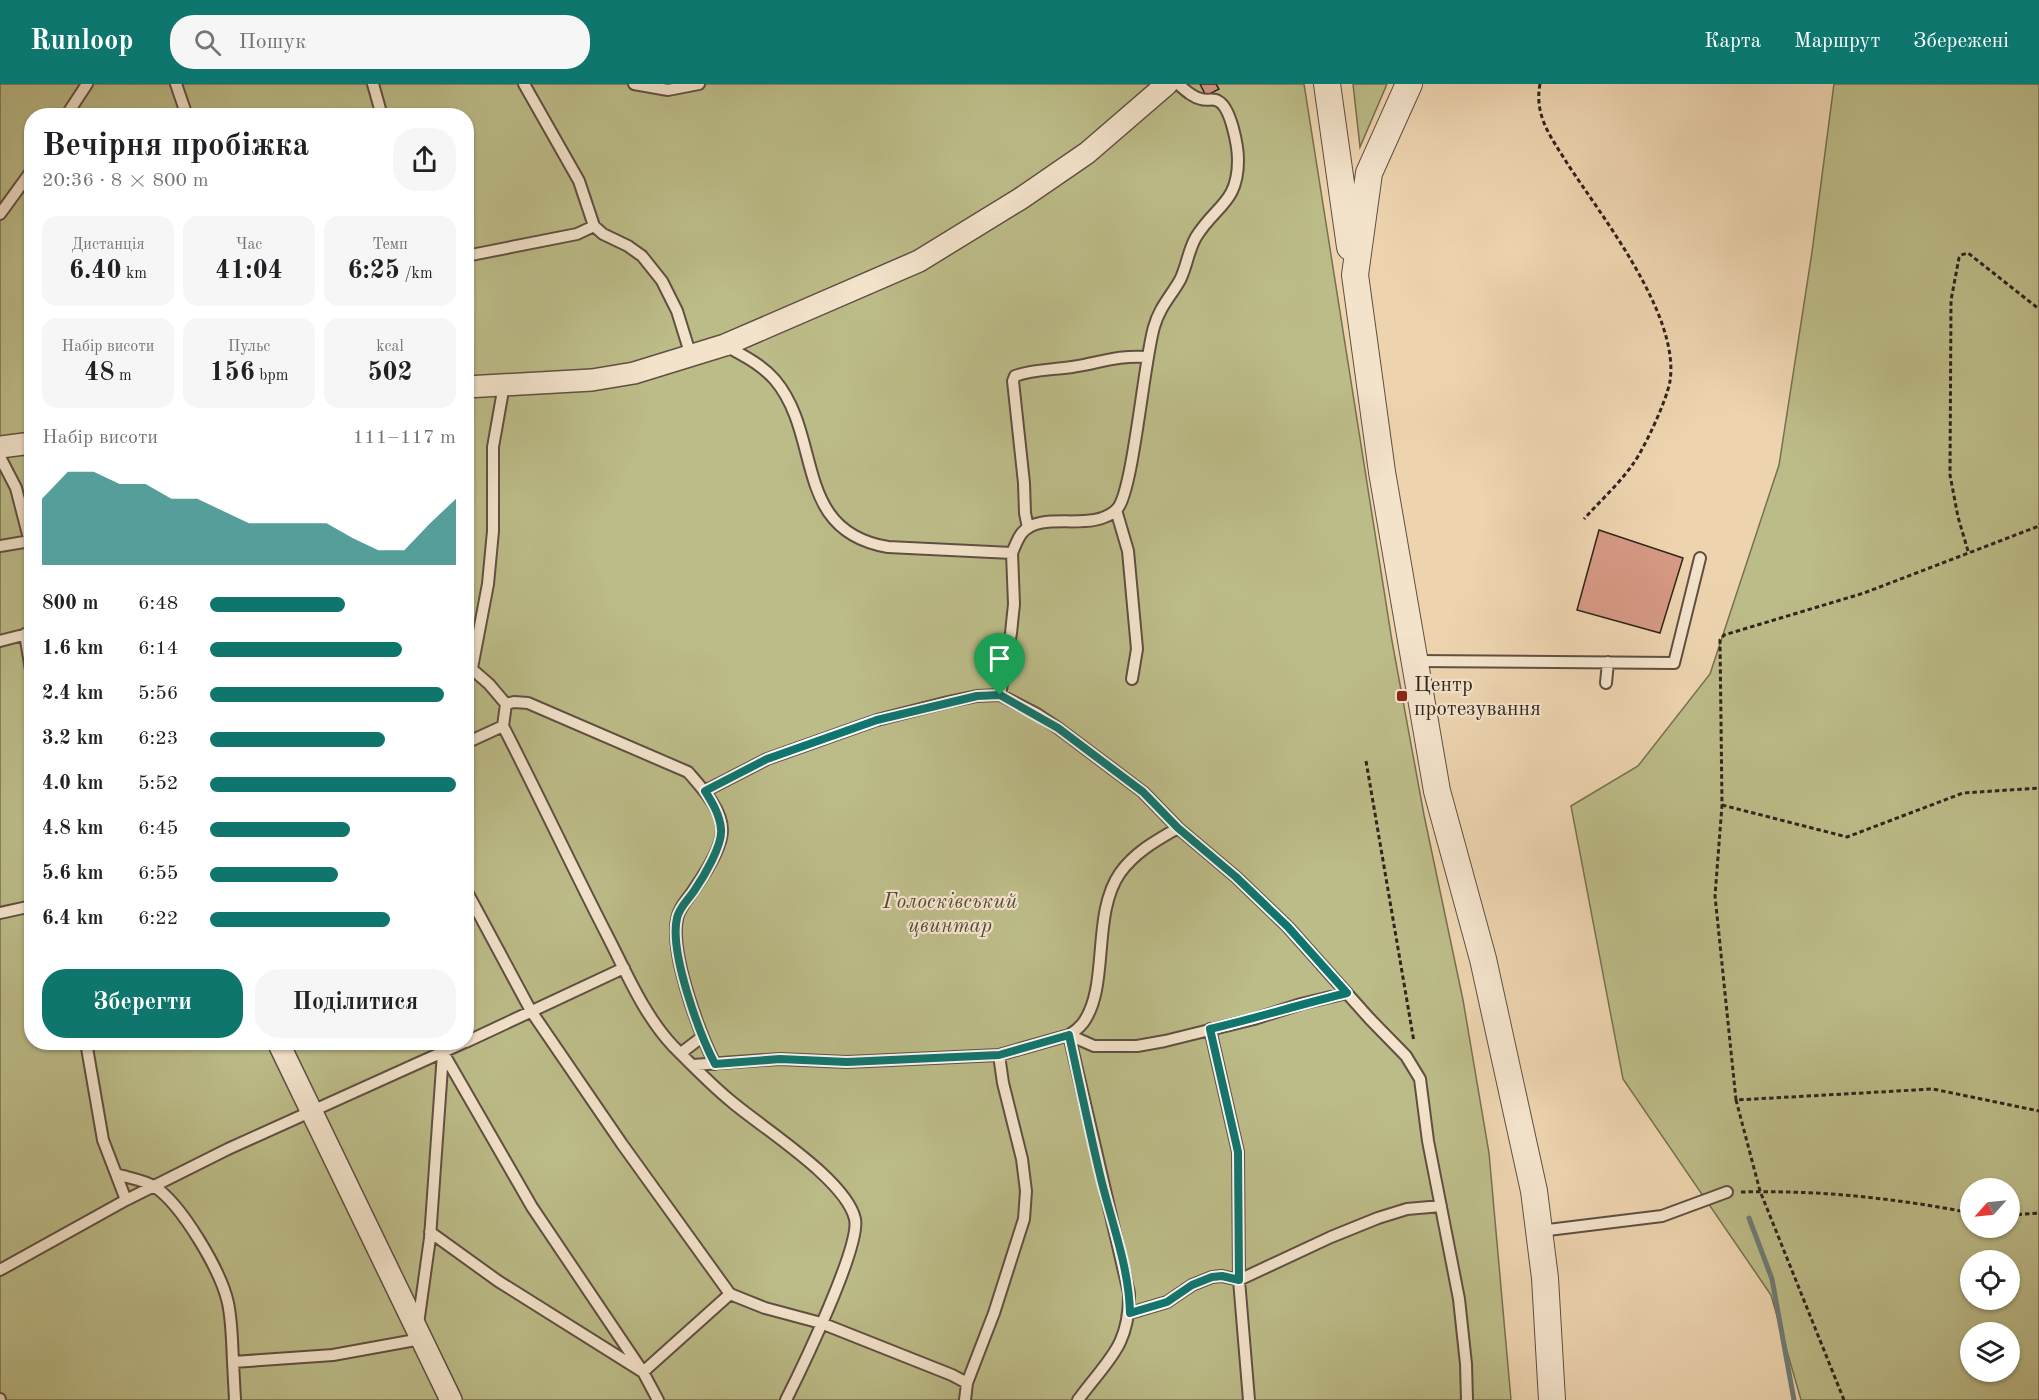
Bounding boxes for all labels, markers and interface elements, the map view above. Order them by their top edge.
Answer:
search box [170,15,590,69]
icon: search [191,26,224,59]
text: Runloop [30,28,134,56]
text: Пошук [239,31,306,53]
text: Карта [1704,31,1761,52]
text: Маршрут [1794,31,1880,52]
text: Збережені [1913,31,2009,52]
button: share [393,128,456,191]
text: Вечірня пробіжка [42,130,309,163]
text: 20:36 · 8 × 800 m [42,171,209,191]
text: Дистанція [71,237,145,253]
text: Час [236,237,262,253]
text: Темп [372,237,408,253]
text: 6.40 [69,258,122,284]
text: 41:04 [215,258,283,284]
text: 6:25 [347,258,400,284]
text: km [122,266,147,282]
text: /km [400,266,433,282]
text: Набір висоти [62,339,154,355]
text: Пульс [228,339,270,355]
text: kcal [376,339,404,355]
text: 48 [84,360,114,386]
text: 156 [210,360,255,386]
text: 502 [367,360,413,386]
text: m [114,368,132,384]
text: bpm [255,368,288,384]
text: Набір висоти [42,428,158,448]
text: 111–117 m [353,428,456,448]
text: 800 m [42,594,98,614]
text: 6:48 [138,594,178,614]
pin [974,633,1025,695]
text: 1.6 km [42,639,104,659]
text: 6:14 [138,639,178,659]
icon: arrive [983,642,1016,675]
place label: Центр протезування [1414,675,1541,720]
text: 2.4 km [42,684,104,704]
text: 5:56 [138,684,178,704]
marker: Центр протезування [1395,689,1409,703]
text: 3.2 km [42,729,104,749]
text: 6:23 [138,729,178,749]
text: 4.0 km [42,774,104,794]
text: 5:52 [138,774,178,794]
text: 4.8 km [42,819,104,839]
text: 6:45 [138,819,178,839]
text: 5.6 km [42,864,104,884]
text: 6:55 [138,864,178,884]
park label: Голосківський цвинтар [882,892,1017,937]
text: 6.4 km [42,909,104,929]
text: 6:22 [138,909,178,929]
button: Зберегти [42,969,243,1038]
button: Поділитися [255,969,456,1038]
north arrow [1960,1178,2020,1238]
map controls [1960,1178,2020,1382]
button: locate [1960,1250,2020,1310]
button: layers [1960,1322,2020,1382]

